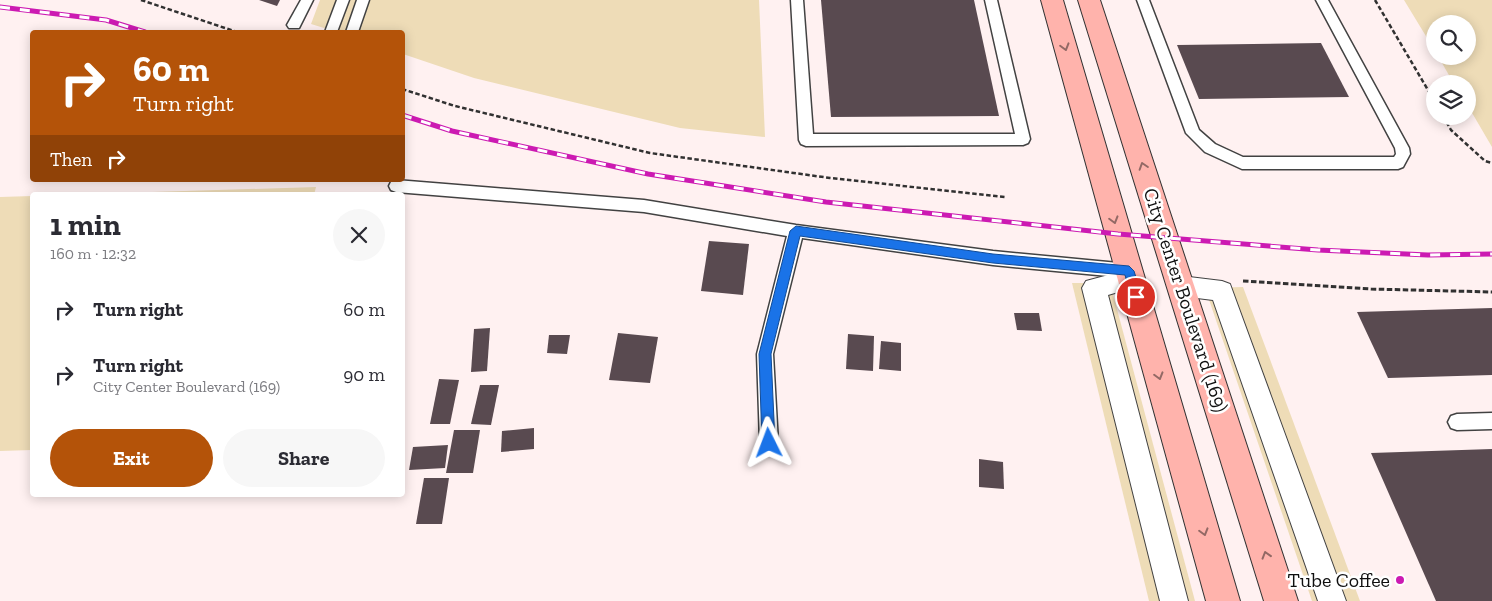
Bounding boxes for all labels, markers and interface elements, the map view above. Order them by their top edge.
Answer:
map controls [1426,15,1476,125]
button: search [1426,15,1476,65]
one-way arrow [1059,42,1070,51]
text: 60 m [133,48,209,90]
icon: right [50,50,115,115]
button: layers [1426,75,1476,125]
text: Turn right [133,90,234,117]
icon: right [102,145,130,173]
text: Then [50,148,92,171]
one-way arrow [1138,163,1148,171]
street label: City Center Boulevard (169) [1138,185,1234,415]
text: 1 min [50,207,121,243]
button: close [333,209,385,261]
one-way arrow [1109,215,1119,224]
text: 160 m · 12:32 [50,244,136,263]
pin [1115,276,1157,318]
icon: arrive [1122,283,1150,311]
icon: right [50,296,78,324]
text: Turn right [93,298,183,321]
text: 60 m [343,298,385,321]
text: Turn right [93,354,183,377]
icon: right [50,361,78,389]
text: 90 m [343,363,385,386]
one-way arrow [1154,372,1164,380]
text: City Center Boulevard (169) [93,377,280,396]
position arrow [742,416,794,468]
button: Exit [50,429,213,487]
button: Share [223,429,385,487]
one-way arrow [1198,528,1208,536]
one-way arrow [1262,551,1272,559]
place label: Tube Coffee [1288,568,1390,592]
marker: Tube Coffee [1394,574,1406,586]

